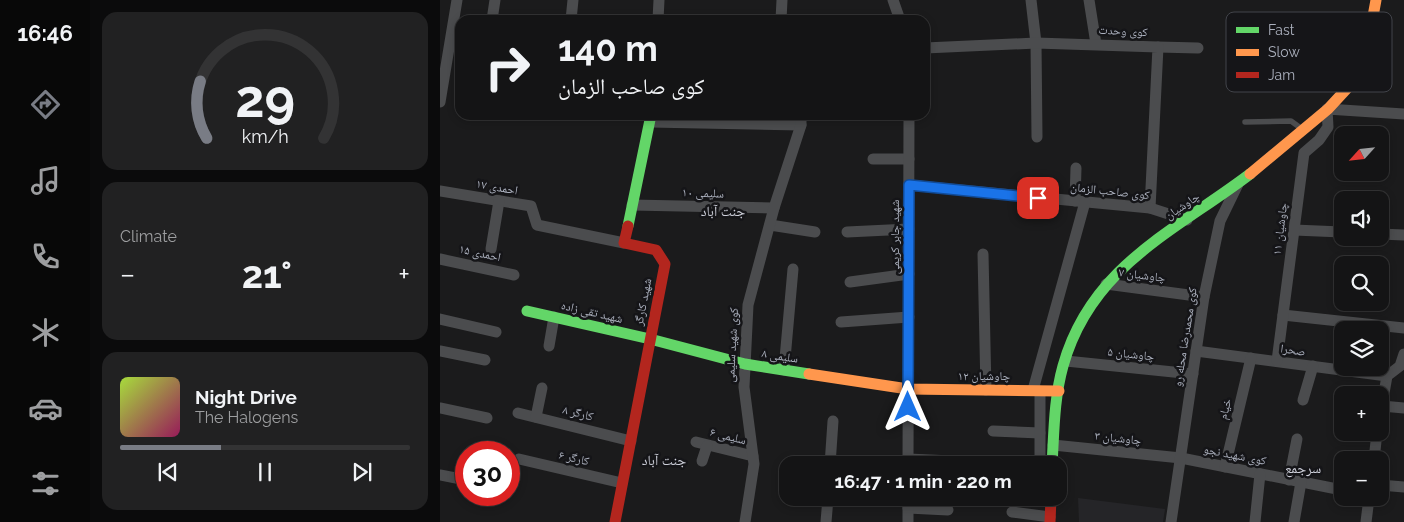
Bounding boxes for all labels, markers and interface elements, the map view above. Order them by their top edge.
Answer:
legend [1226,12,1392,92]
text: 16:46 [17,20,73,46]
text: Fast [1268,22,1295,38]
street label: کوی وحدت [1098,23,1148,39]
text: 140 m [558,28,658,69]
icon: right [475,35,540,100]
text: Slow [1268,44,1300,60]
text: Jam [1268,67,1295,83]
text: 29 [235,68,295,129]
text: کوی صاحب الزمان [558,73,704,99]
icon: directions [28,87,63,122]
text: km/h [241,126,289,147]
north arrow [1334,126,1389,181]
map controls [1334,126,1389,506]
icon: music [28,163,63,198]
street label: احمدی ۱۷ [475,176,519,198]
pin [1017,177,1059,219]
street label: کوی صاحب الزمان [1070,180,1150,203]
icon: arrive [1024,184,1052,212]
street label: سلیمی ۱۰ [682,185,724,201]
street label: چاوشیان [1162,189,1202,223]
button: sound [1334,191,1389,246]
street label: شهید جابر کریمی [888,200,902,274]
street label: چاوشیان ۱۱ [1270,202,1290,256]
district label: جنت آباد [701,203,745,219]
text: Climate [120,227,177,246]
icon: phone [28,239,63,274]
street label: احمدی ۱۵ [458,242,502,264]
text: 21° [242,252,292,297]
button: search [1334,256,1389,311]
text: − [120,258,135,291]
text: + [398,258,410,291]
street label: چاوشیان ۷ [1118,265,1167,285]
street label: شهید کارگر [631,277,655,328]
street label: کوی محمدرضا محله رو [1170,286,1200,388]
street label: شهید تقی زاده [560,298,624,326]
street label: کوی شهید سلیمی [723,307,741,383]
icon: climate [28,315,63,350]
button: layers [1334,321,1389,376]
street label: صحرا [1280,341,1306,359]
street label: چاوشیان ۵ [1107,345,1155,364]
street label: سلیمی ۸ [761,346,799,366]
street label: چاوشیان ۱۲ [958,369,1011,383]
position arrow [881,380,933,432]
text: Night Drive [195,386,297,408]
button: + [1334,386,1389,441]
icon: car [28,391,63,426]
street label: خیام [1216,397,1235,421]
street label: کارگر ۸ [561,402,595,424]
text: The Halogens [195,408,298,427]
street label: سلیمی ۶ [708,425,748,447]
street label: چاوشیان ۳ [1094,429,1142,448]
speed limit sign: 30 [455,441,520,506]
street label: کوی شهید نجو [1202,442,1268,468]
street label: کارگر ۶ [557,448,591,468]
button: − [1334,451,1389,506]
district label: جنت آباد [642,452,686,468]
icon: previous [154,458,182,486]
icon: pause [251,458,279,486]
icon: next [348,458,376,486]
district label: سرجمع [1285,460,1321,478]
icon: filters [28,466,63,501]
text: 16:47 · 1 min · 220 m [834,470,1012,492]

